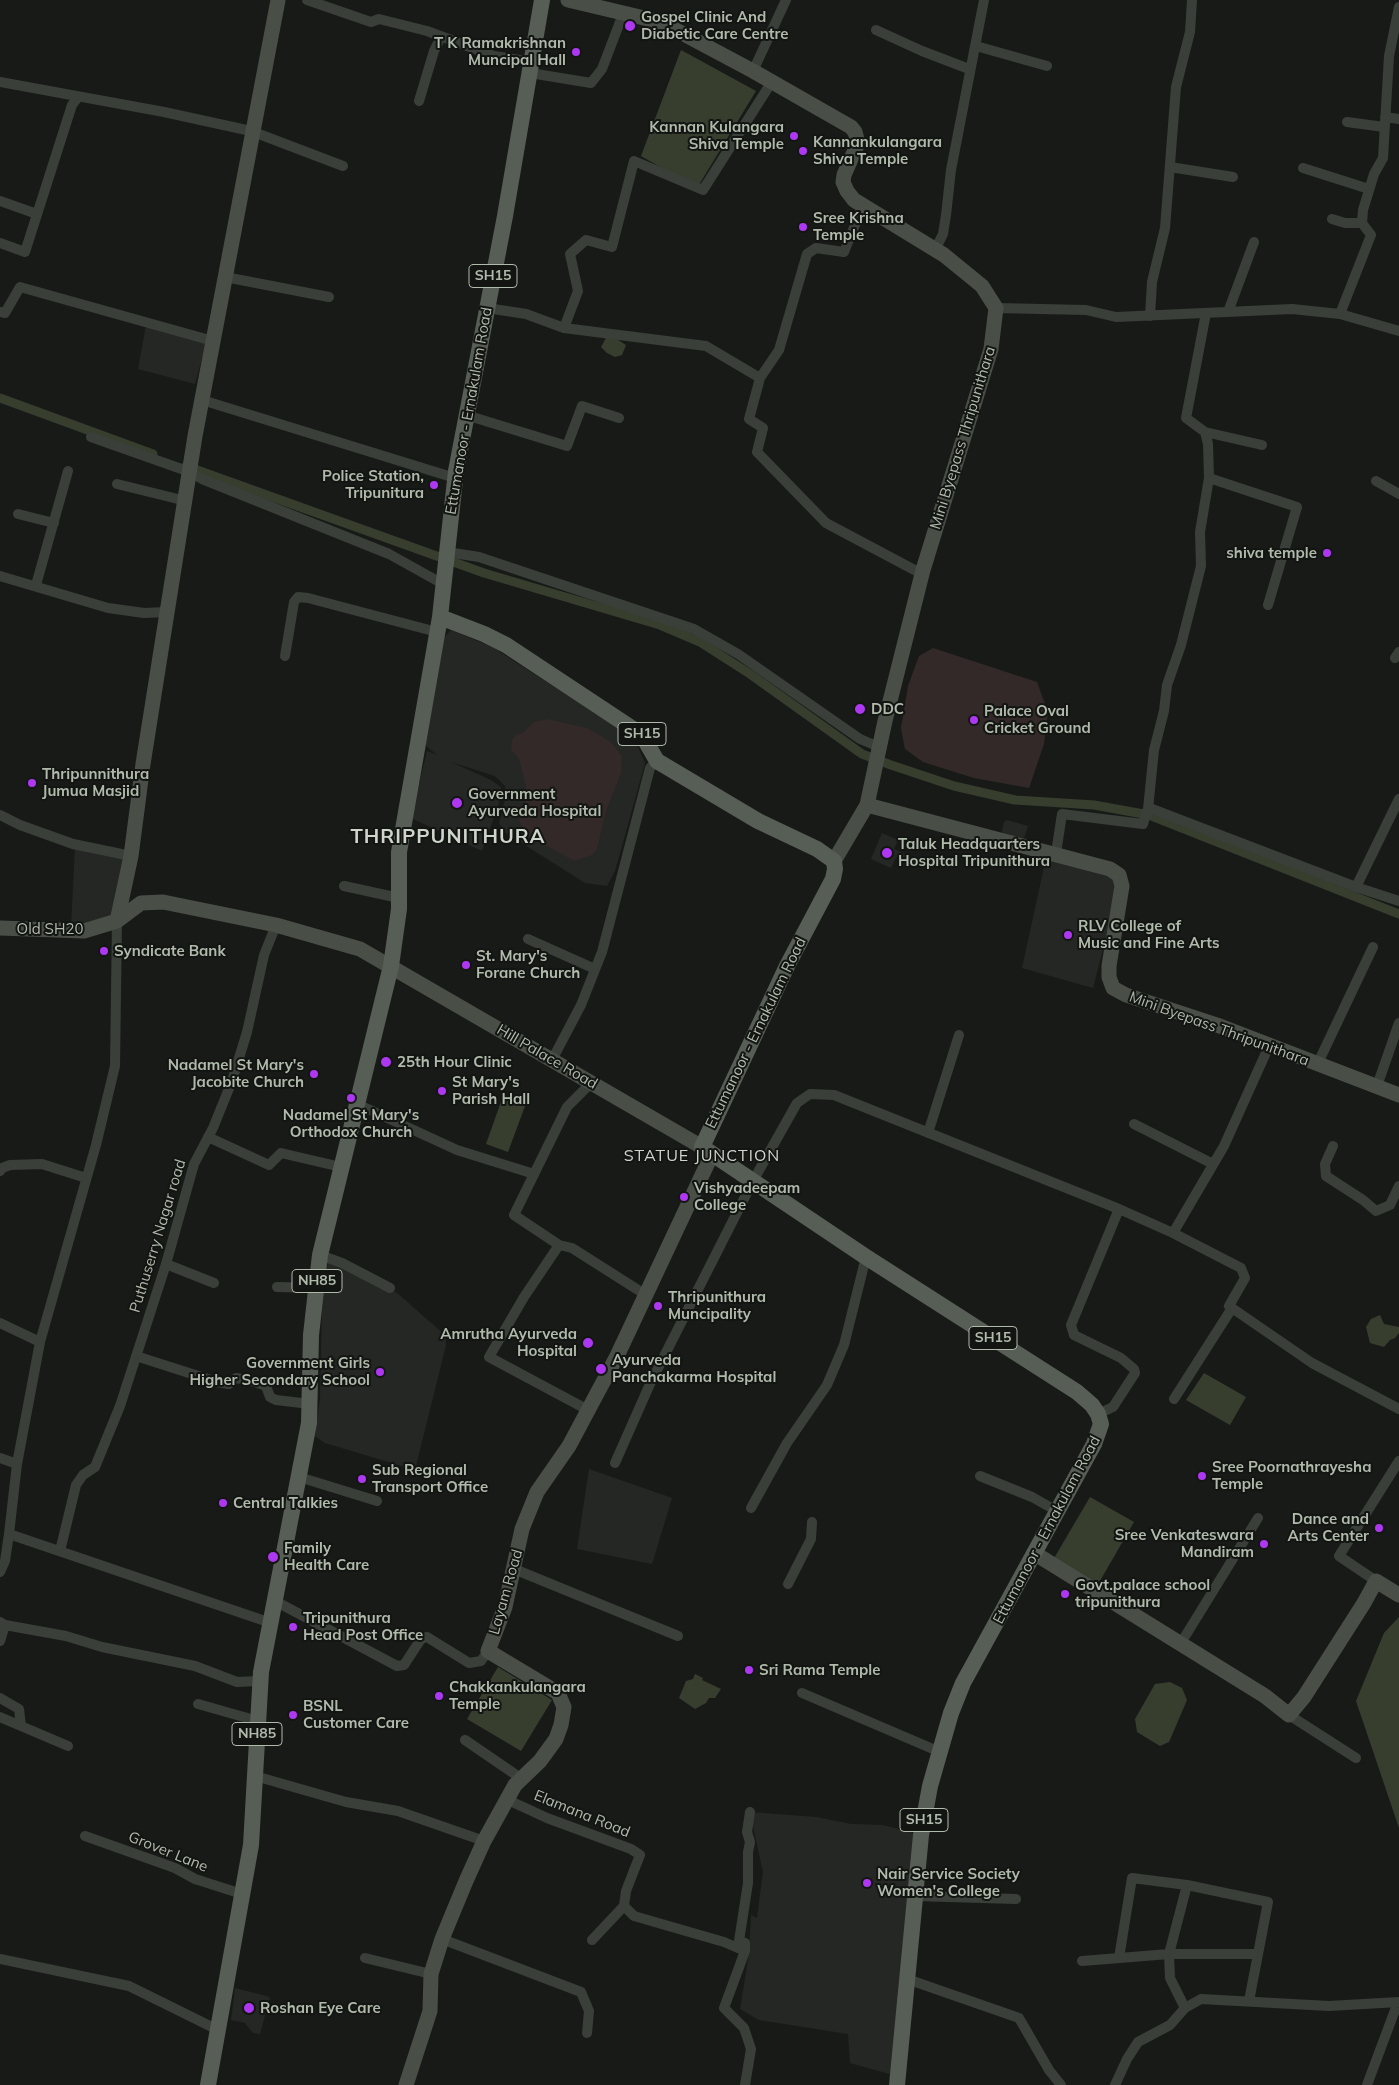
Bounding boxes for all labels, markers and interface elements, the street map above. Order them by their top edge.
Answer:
place label: Gospel Clinic And Diabetic Care Centre [641,8,789,43]
marker: Gospel Clinic And Diabetic Care Centre [623,19,637,33]
place label: T K Ramakrishnan Muncipal Hall [434,34,566,69]
marker: T K Ramakrishnan Muncipal Hall [570,46,582,58]
place label: Kannan Kulangara Shiva Temple [649,118,784,153]
marker: Kannan Kulangara Shiva Temple [788,130,800,142]
place label: Kannankulangara Shiva Temple [813,133,942,168]
marker: Kannankulangara Shiva Temple [797,145,809,157]
place label: Sree Krishna Temple [813,209,904,244]
marker: Sree Krishna Temple [797,221,809,233]
road number: SH15 [469,264,517,288]
street label: Ettumanoor - Ernakulam Road [442,306,496,516]
street label: Mini Byepass Thripunithara [927,345,999,531]
place label: Police Station, Tripunitura [322,467,424,502]
marker: Police Station, Tripunitura [428,479,440,491]
place label: shiva temple [1226,544,1317,562]
marker: shiva temple [1321,547,1333,559]
place label: DDC [871,700,904,718]
marker: DDC [853,702,867,716]
place label: Palace Oval Cricket Ground [984,702,1091,737]
marker: Palace Oval Cricket Ground [968,714,980,726]
road number: SH15 [618,722,666,746]
place label: Thripunnithura Jumua Masjid [42,765,149,800]
marker: Thripunnithura Jumua Masjid [26,777,38,789]
place label: Government Ayurveda Hospital [468,785,601,820]
marker: Government Ayurveda Hospital [450,796,464,810]
district label: THRIPPUNITHURA [349,825,547,849]
place label: Taluk Headquarters Hospital Tripunithura [898,835,1050,870]
marker: Taluk Headquarters Hospital Tripunithura [880,846,894,860]
place label: RLV College of Music and Fine Arts [1078,917,1219,952]
street label: Old SH20 [17,920,83,938]
marker: RLV College of Music and Fine Arts [1062,929,1074,941]
street label: Ettumanoor - Ernakulam Road [702,935,810,1131]
place label: Syndicate Bank [114,942,226,960]
marker: Syndicate Bank [98,945,110,957]
place label: St. Mary's Forane Church [476,947,580,982]
marker: St. Mary's Forane Church [460,959,472,971]
street label: Mini Byepass Thripunithara [1127,988,1311,1070]
street label: Hill Palace Road [493,1021,601,1093]
place label: 25th Hour Clinic [397,1053,512,1071]
marker: 25th Hour Clinic [379,1055,393,1069]
place label: Nadamel St Mary's Jacobite Church [168,1056,304,1091]
marker: Nadamel St Mary's Jacobite Church [308,1068,320,1080]
place label: St Mary's Parish Hall [452,1073,530,1108]
marker: St Mary's Parish Hall [436,1085,448,1097]
marker: Nadamel St Mary's Orthodox Church [345,1092,357,1104]
place label: Nadamel St Mary's Orthodox Church [283,1106,419,1141]
district label: STATUE JUNCTION [622,1146,782,1166]
street label: Puthuserry Nagar road [126,1157,190,1315]
place label: Vishyadeepam College [694,1179,800,1214]
marker: Vishyadeepam College [678,1191,690,1203]
road number: NH85 [292,1270,342,1292]
place label: Thripunithura Muncipality [668,1288,766,1323]
marker: Thripunithura Muncipality [652,1300,664,1312]
place label: Amrutha Ayurveda Hospital [440,1325,577,1360]
road number: SH15 [969,1326,1017,1350]
marker: Amrutha Ayurveda Hospital [581,1336,595,1350]
place label: Ayurveda Panchakarma Hospital [612,1351,776,1386]
place label: Government Girls Higher Secondary School [189,1354,370,1389]
marker: Ayurveda Panchakarma Hospital [594,1362,608,1376]
marker: Government Girls Higher Secondary School [374,1366,386,1378]
street label: Ettumanoor - Ernakulam Road [990,1433,1104,1627]
place label: Sree Poornathrayesha Temple [1212,1458,1371,1493]
place label: Sub Regional Transport Office [372,1461,488,1496]
marker: Sree Poornathrayesha Temple [1196,1470,1208,1482]
marker: Sub Regional Transport Office [356,1473,368,1485]
place label: Central Talkies [233,1494,338,1512]
marker: Central Talkies [217,1497,229,1509]
place label: Dance and Arts Center [1287,1510,1369,1545]
marker: Dance and Arts Center [1373,1522,1385,1534]
place label: Sree Venkateswara Mandiram [1115,1526,1254,1561]
marker: Sree Venkateswara Mandiram [1258,1538,1270,1550]
place label: Family Health Care [284,1539,369,1574]
street label: Layam Road [485,1547,527,1637]
marker: Family Health Care [266,1550,280,1564]
place label: Govt.palace school tripunithura [1075,1576,1210,1611]
marker: Govt.palace school tripunithura [1059,1588,1071,1600]
place label: Tripunithura Head Post Office [303,1609,423,1644]
marker: Tripunithura Head Post Office [287,1621,299,1633]
place label: Sri Rama Temple [759,1661,880,1679]
marker: Sri Rama Temple [743,1664,755,1676]
place label: Chakkankulangara Temple [449,1678,586,1713]
marker: Chakkankulangara Temple [433,1690,445,1702]
place label: BSNL Customer Care [303,1697,409,1732]
marker: BSNL Customer Care [287,1709,299,1721]
road number: NH85 [232,1722,282,1746]
street label: Elamana Road [531,1787,633,1841]
road number: SH15 [900,1808,948,1832]
street label: Grover Lane [126,1828,210,1876]
place label: Nair Service Society Women's College [877,1865,1020,1900]
marker: Nair Service Society Women's College [861,1877,873,1889]
place label: Roshan Eye Care [260,1999,381,2017]
marker: Roshan Eye Care [242,2001,256,2015]

